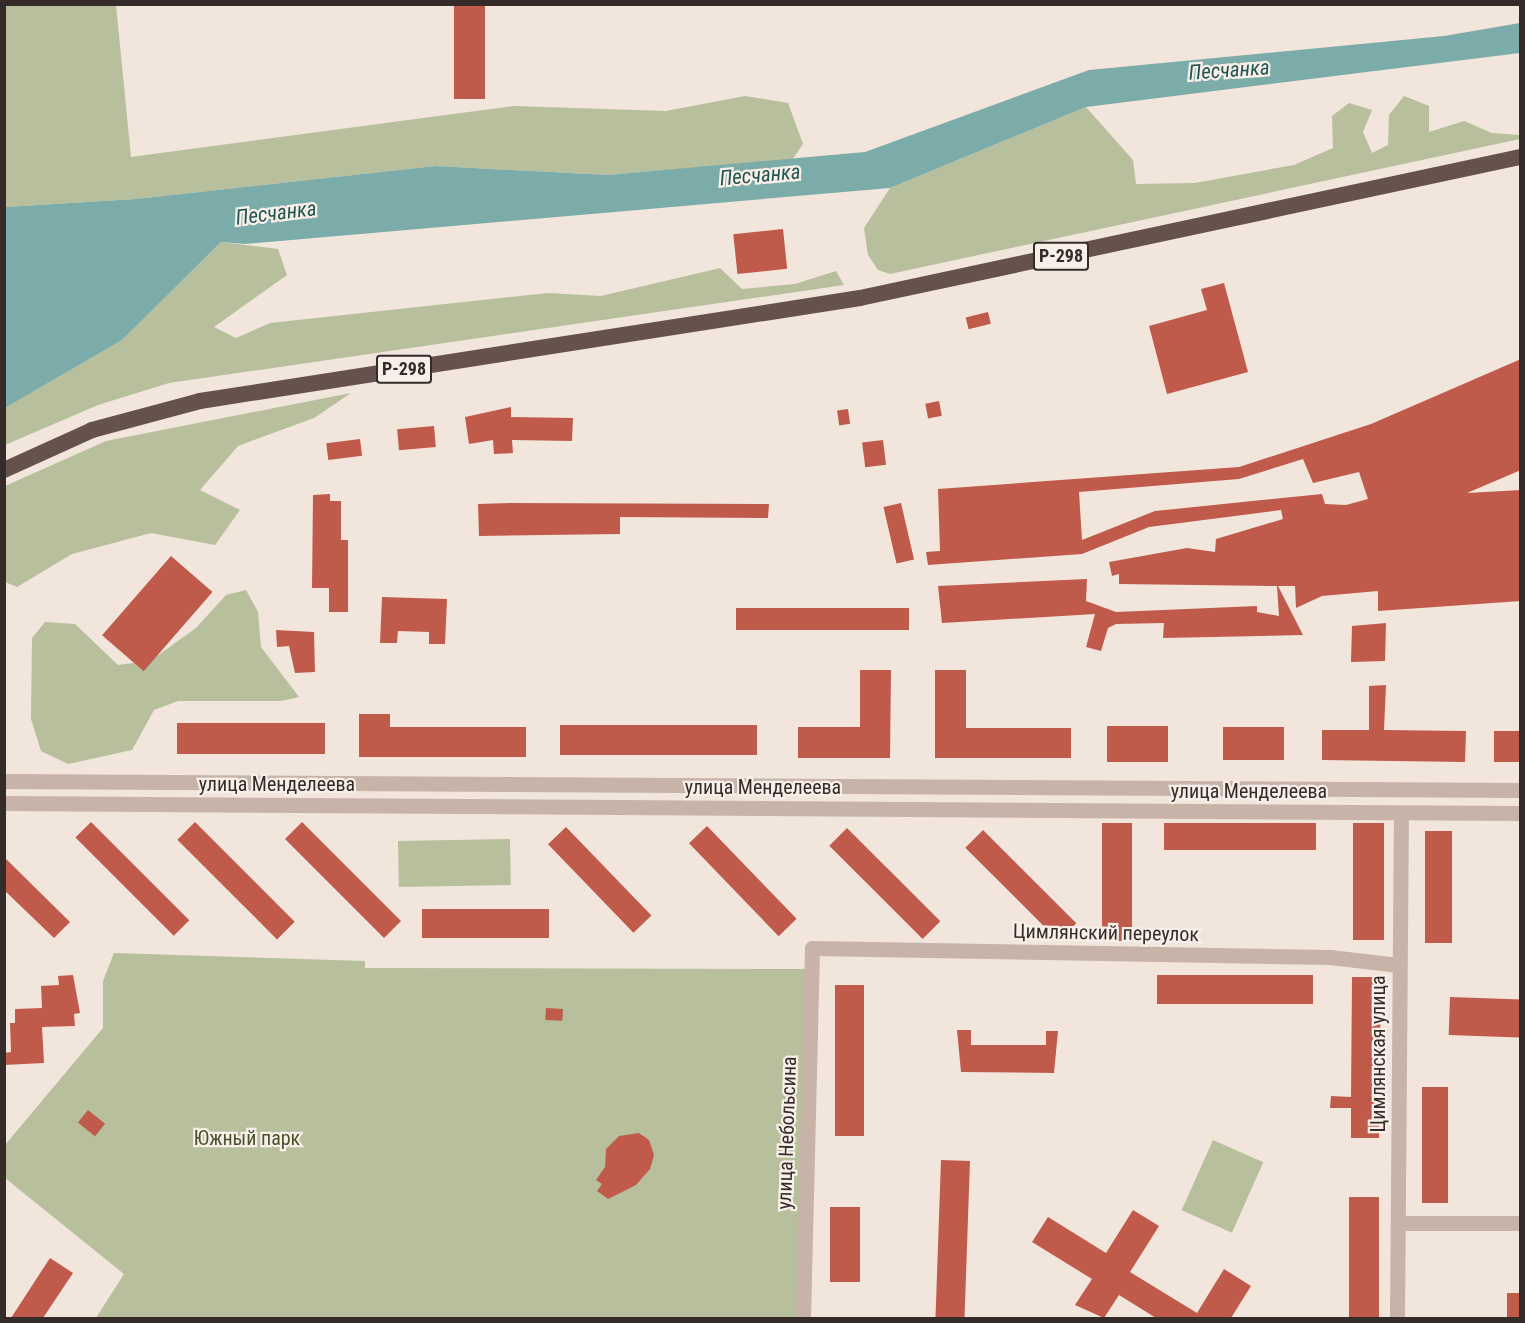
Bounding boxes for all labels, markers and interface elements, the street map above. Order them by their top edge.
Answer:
water label: Песчанка [1188,55,1270,85]
water label: Песчанка [719,159,801,191]
water label: Песчанка [234,196,318,230]
road number: Р-298 [1032,241,1090,271]
road number: Р-298 [376,354,432,384]
street label: улица Менделеева [199,772,355,796]
street label: улица Менделеева [685,775,841,799]
street label: улица Менделеева [1171,779,1327,803]
street label: Цимлянский переулок [1013,919,1199,947]
street label: Цимлянская улица [1366,976,1390,1132]
street label: улица Небольсина [772,1056,802,1210]
park label: Южный парк [194,1126,300,1150]

